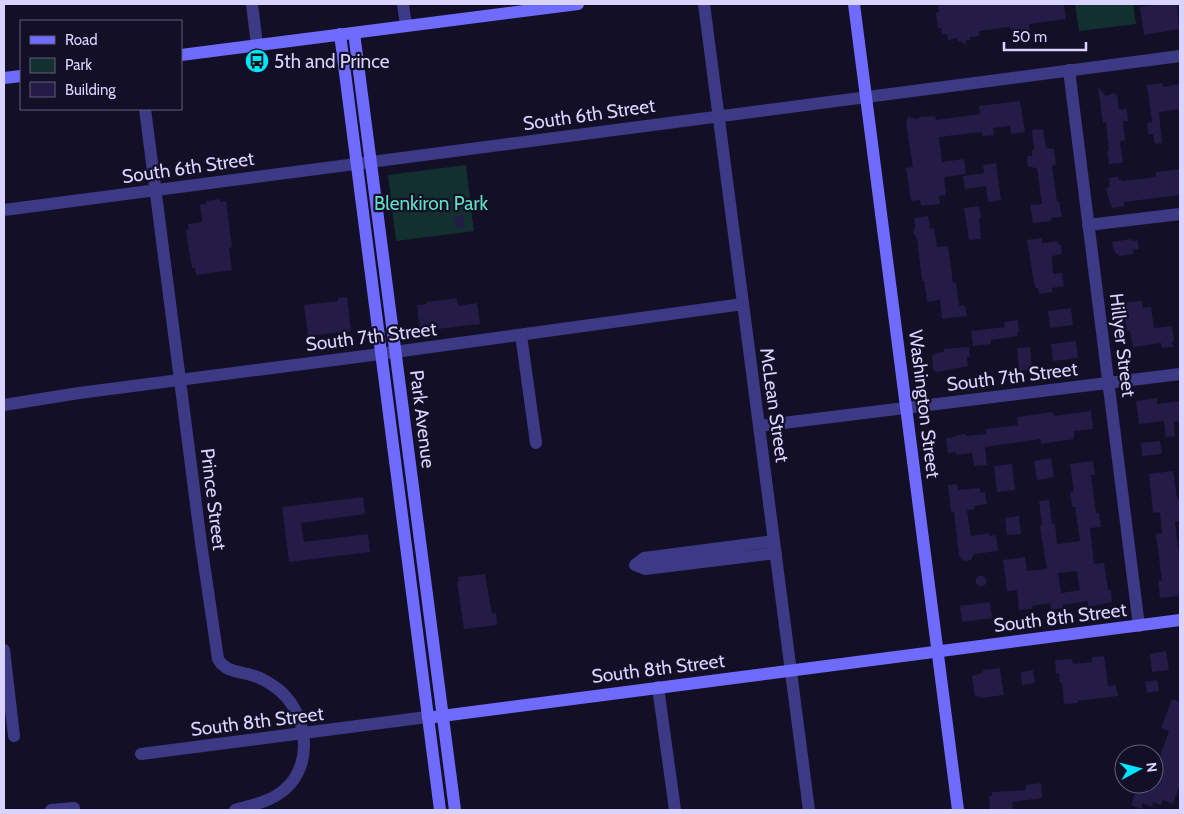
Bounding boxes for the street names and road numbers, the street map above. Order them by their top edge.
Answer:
street label: South 6th Street [522,94,657,135]
street label: South 6th Street [121,147,256,188]
street label: Hillyer Street [1105,292,1140,399]
street label: South 7th Street [304,317,438,356]
street label: Washington Street [904,329,945,480]
street label: McLean Street [755,346,794,464]
street label: South 7th Street [945,357,1079,396]
street label: Park Avenue [405,369,440,470]
street label: Prince Street [196,447,231,552]
street label: South 8th Street [992,598,1128,637]
street label: South 8th Street [590,649,726,688]
street label: South 8th Street [189,702,325,741]

